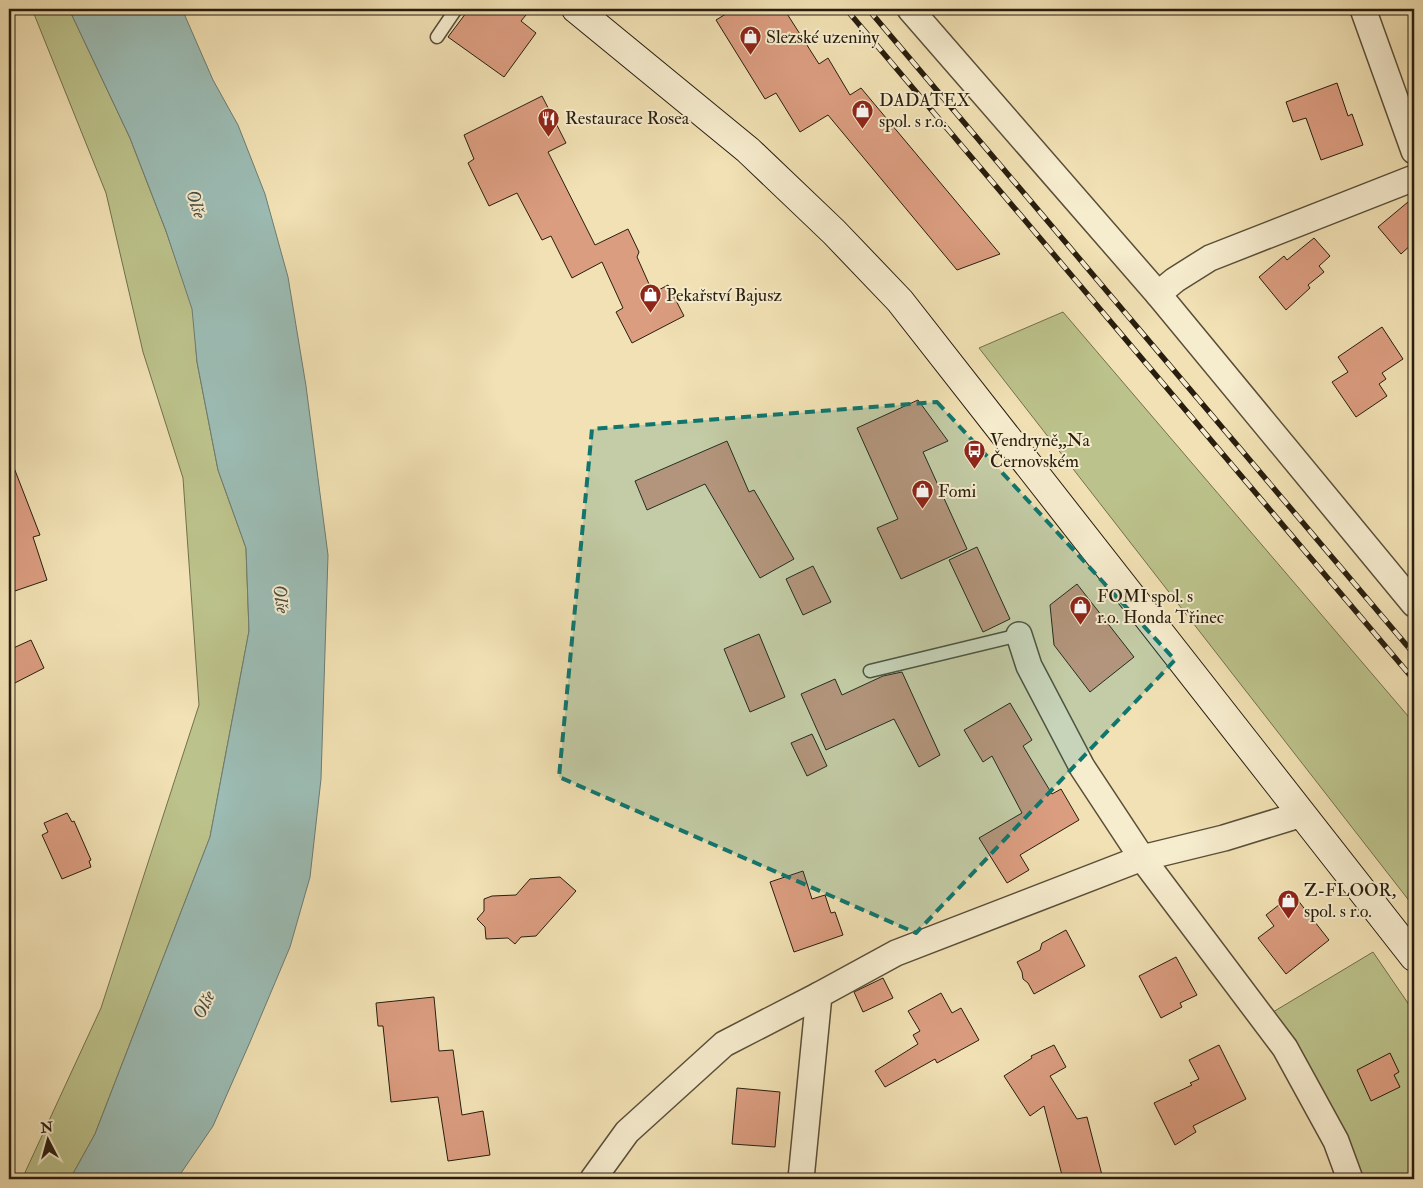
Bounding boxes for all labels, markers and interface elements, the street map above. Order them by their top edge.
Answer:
shop icon: Slezské uzeniny [738,25,762,56]
place label: Slezské uzeniny [766,26,880,49]
place label: DADATEX spol. s r.o. [879,89,970,133]
shop icon: DADATEX spol. s r.o. [851,98,875,129]
restaurant icon: Restaurace Rosea [537,106,561,137]
place label: Restaurace Rosea [565,107,690,130]
water label: Olše [180,186,212,222]
shop icon: Pekařství Bajusz [638,283,662,314]
place label: Pekařství Bajusz [666,284,782,307]
place label: Vendryně,,Na Černovském [990,429,1091,473]
bus stop icon: Vendryně,,Na Černovském [962,438,986,469]
shop icon: Fomi [910,479,934,510]
place label: Fomi [938,480,976,503]
water label: Olše [267,583,295,616]
place label: FOMI spol. s r.o. Honda Třinec [1097,585,1224,629]
shop icon: FOMI spol. s r.o. Honda Třinec [1069,594,1093,625]
place label: Z-FLOOR, spol. s r.o. [1304,879,1396,923]
shop icon: Z-FLOOR, spol. s r.o. [1276,888,1300,919]
water label: Olše [187,986,221,1023]
north arrow [22,1116,72,1166]
text: N [39,1118,54,1137]

